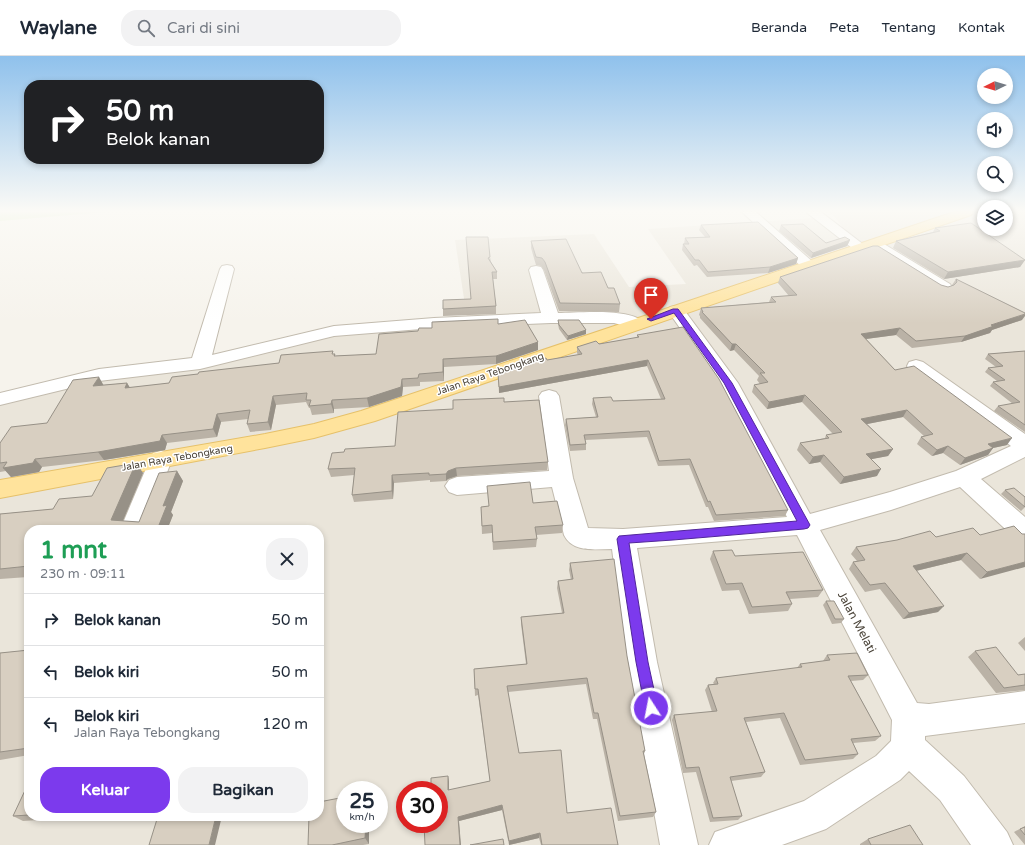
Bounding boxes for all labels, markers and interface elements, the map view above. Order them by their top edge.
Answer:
search box [121,10,401,46]
text: Waylane [20,17,97,39]
icon: search [135,17,157,39]
text: Cari di sini [167,19,240,37]
text: Beranda [751,19,807,36]
text: Peta [829,19,859,36]
text: Tentang [881,19,936,36]
text: Kontak [958,19,1005,36]
north arrow [977,68,1013,104]
map controls [977,68,1013,236]
text: 50 m [106,94,174,128]
icon: right [40,96,92,148]
button: sound [977,112,1013,148]
text: Belok kanan [106,128,210,150]
button: search [977,156,1013,192]
button: layers [977,200,1013,236]
pin [634,278,668,319]
icon: arrive [640,284,662,306]
street label: Jalan Raya Tebongkang [435,350,545,398]
street label: Jalan Raya Tebongkang [121,442,234,474]
text: 1 mnt [40,536,107,565]
button: close [266,538,308,580]
text: 230 m · 09:11 [40,566,126,582]
street label: Jalan Melati [835,589,879,655]
icon: right [40,609,62,631]
text: Belok kanan [74,611,161,629]
text: 50 m [271,611,308,629]
icon: left [40,661,62,683]
text: Belok kiri [74,663,139,681]
text: 50 m [271,663,308,681]
position arrow [630,687,672,729]
text: Belok kiri [74,707,139,725]
icon: left [40,713,62,735]
text: 120 m [262,715,308,733]
text: Jalan Raya Tebongkang [74,725,220,741]
button: Keluar [40,767,170,813]
button: Bagikan [178,767,308,813]
speed limit sign: 30 [396,781,448,833]
text: 25 [349,790,375,814]
text: km/h [349,811,375,823]

